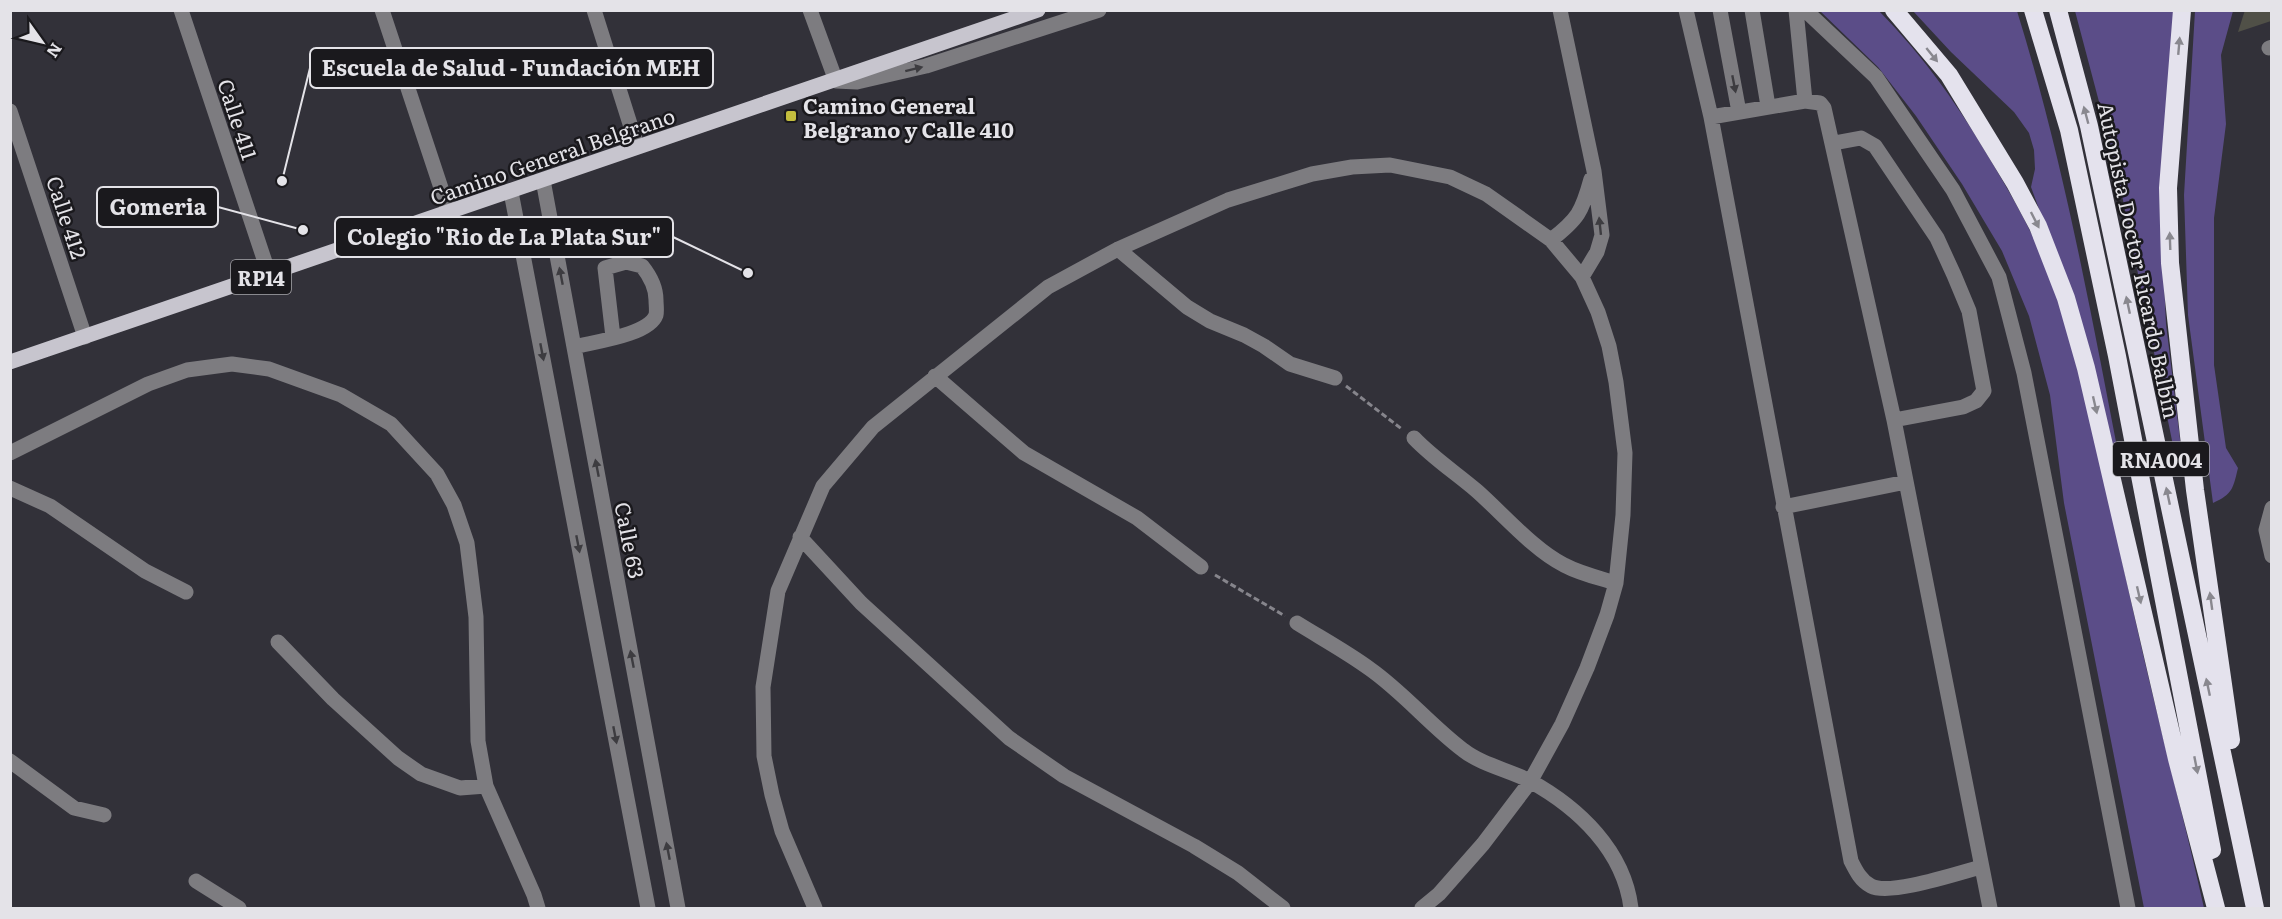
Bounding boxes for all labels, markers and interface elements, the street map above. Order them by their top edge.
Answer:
north arrow [12,12,72,72]
one-way arrow [2174,37,2184,56]
text: N [42,39,69,63]
one-way arrow [1926,47,1939,63]
callout: Escuela de Salud - Fundación MEH [310,48,713,88]
text: Escuela de Salud - Fundación MEH [321,50,701,83]
one-way arrow [904,64,923,74]
one-way arrow [1730,74,1739,93]
street label: Calle 411 [211,75,267,164]
place label: Camino General Belgrano y Calle 410 [803,89,1014,144]
street label: Camino General Belgrano [425,99,679,211]
street label: Autopista Doctor Ricardo Balbín [2091,99,2189,421]
one-way arrow [2081,106,2090,124]
marker: Camino General Belgrano y Calle 410 [784,109,798,123]
street label: Calle 412 [40,172,96,262]
callout: Gomeria [97,187,218,227]
text: Gomeria [109,189,207,222]
one-way arrow [2030,212,2040,229]
one-way arrow [1595,216,1605,235]
callout: Colegio "Rio de La Plata Sur" [335,217,673,257]
text: Colegio "Rio de La Plata Sur" [347,219,661,252]
one-way arrow [2165,231,2174,250]
road number: RP14 [231,260,291,294]
one-way arrow [556,266,565,285]
one-way arrow [2123,295,2132,314]
one-way arrow [538,343,547,362]
one-way arrow [2090,396,2100,415]
road number: RNA004 [2113,442,2209,476]
one-way arrow [592,458,601,477]
one-way arrow [2163,487,2173,505]
street label: Calle 63 [608,499,654,581]
one-way arrow [574,534,583,553]
one-way arrow [2135,586,2144,605]
one-way arrow [2206,592,2215,611]
one-way arrow [627,650,636,669]
one-way arrow [2203,677,2212,696]
one-way arrow [611,726,620,745]
one-way arrow [2192,756,2201,775]
one-way arrow [663,841,672,860]

